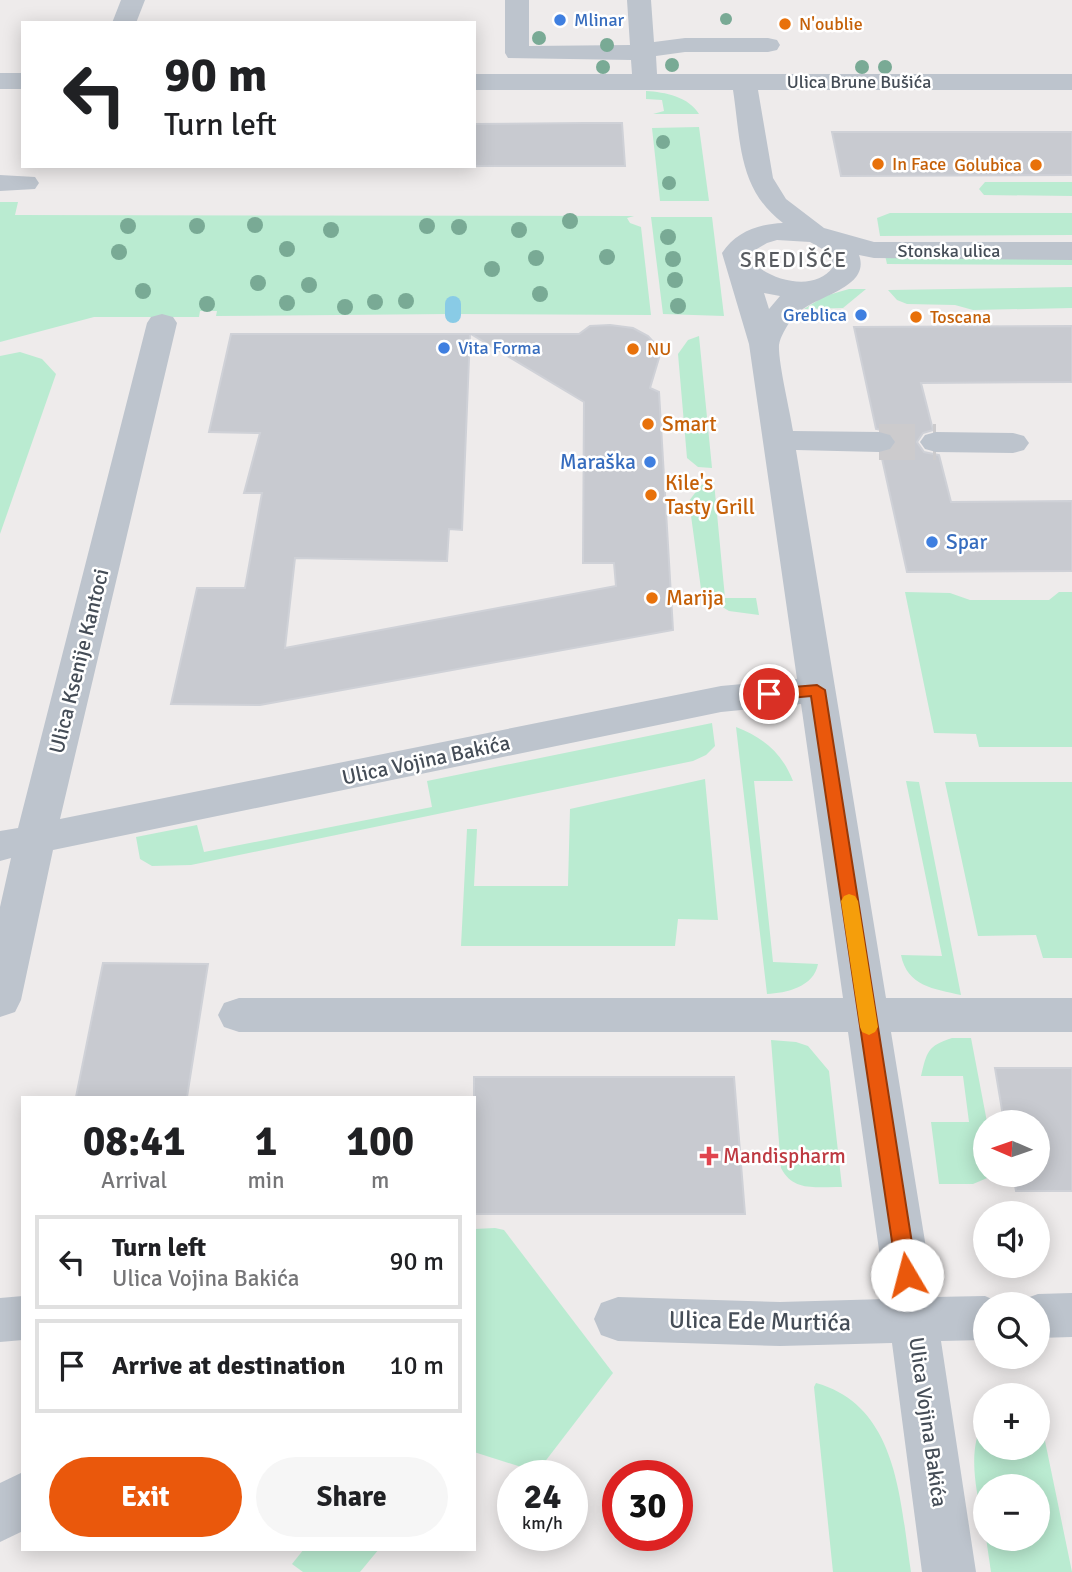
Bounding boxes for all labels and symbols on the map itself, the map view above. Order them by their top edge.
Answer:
place label: Mlinar [574,9,625,31]
marker: Mlinar [552,12,568,28]
place label: N'oublie [799,13,863,35]
marker: N'oublie [777,16,793,32]
street label: Ulica Brune Bušića [787,71,931,93]
place label: In Face [892,153,946,175]
place label: Golubica [954,154,1022,176]
marker: In Face [870,156,886,172]
marker: Golubica [1028,157,1044,173]
street label: Stonska ulica [898,240,1000,262]
district label: SREDIŠĆE [740,247,848,273]
place label: Greblica [783,304,847,326]
place label: Toscana [930,306,991,328]
marker: Greblica [853,307,869,323]
marker: Toscana [908,309,924,325]
place label: Vita Forma [458,337,541,359]
place label: NU [647,338,671,360]
marker: Vita Forma [436,340,452,356]
marker: NU [625,341,641,357]
place label: Smart [662,411,717,437]
marker: Smart [640,416,656,432]
place label: Maraška [560,449,636,475]
marker: Maraška [642,454,658,470]
place label: Kile's Tasty Grill [665,470,755,520]
marker: Kile's Tasty Grill [643,487,659,503]
place label: Spar [946,529,987,555]
marker: Spar [924,534,940,550]
street label: Ulica Ksenije Kantoci [43,566,115,756]
place label: Marija [666,585,724,611]
marker: Marija [644,590,660,606]
pin [739,664,799,724]
street label: Ulica Vojina Bakića [340,729,512,791]
north arrow [973,1110,1050,1186]
place label: Mandispharm [723,1143,846,1169]
marker: Mandispharm [701,1148,717,1164]
position arrow [870,1238,944,1312]
street label: Ulica Ede Murtića [669,1304,851,1338]
street label: Ulica Vojina Bakića [903,1335,953,1509]
speed limit sign: 30 [602,1460,693,1551]

